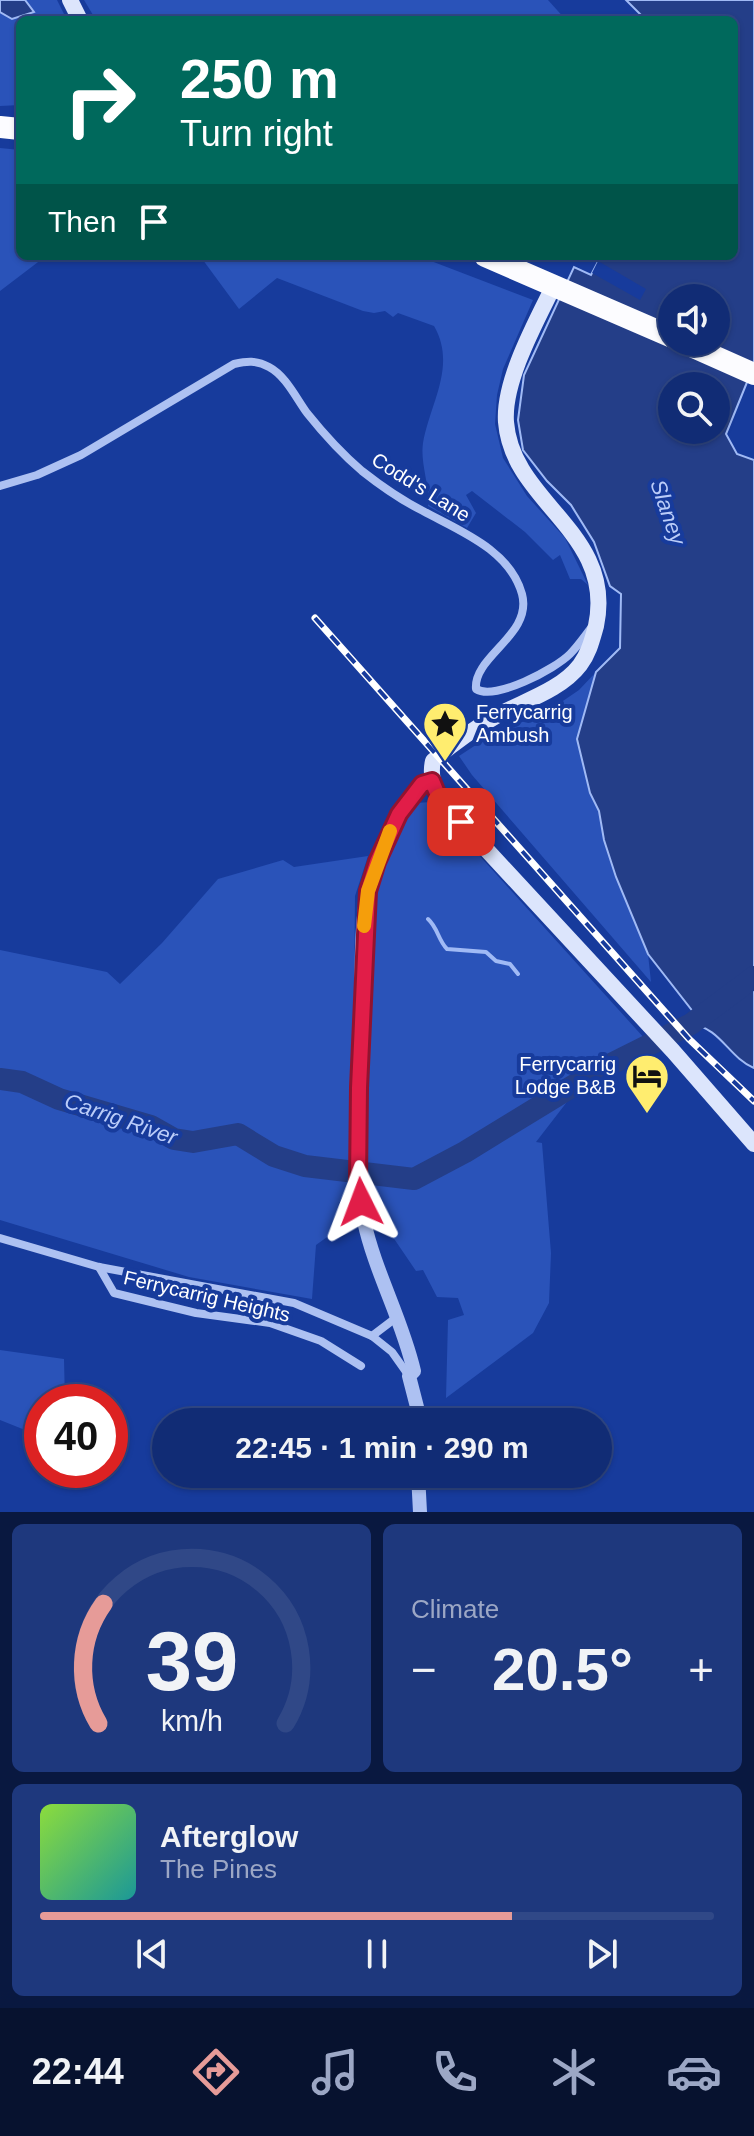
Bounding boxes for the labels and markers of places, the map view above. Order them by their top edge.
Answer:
place icon: Ferrycarrig Ambush [421,700,469,763]
place label: Ferrycarrig Ambush [476,701,573,746]
pin [427,788,495,856]
hotel icon: Ferrycarrig Lodge B&B [623,1052,671,1115]
place label: Ferrycarrig Lodge B&B [515,1053,616,1098]

